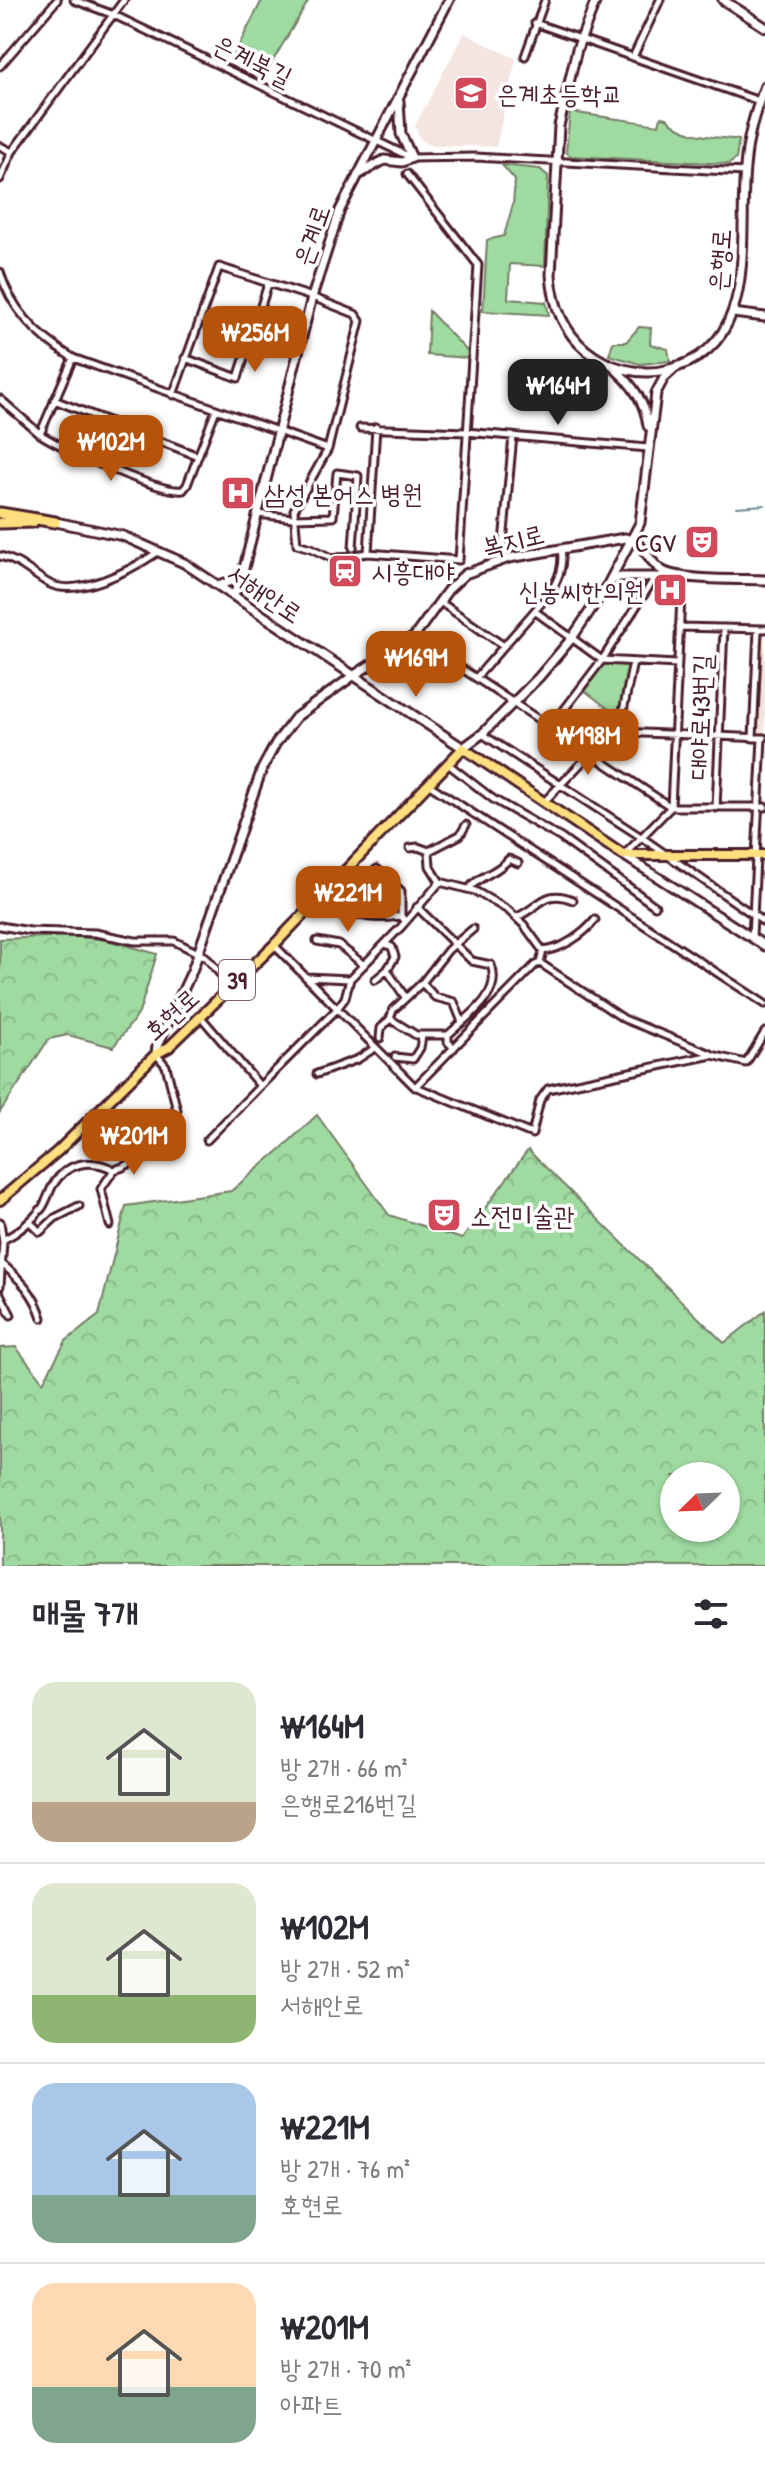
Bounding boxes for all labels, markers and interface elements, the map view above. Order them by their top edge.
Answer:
street label: 은계북길 [208,26,298,94]
school or university icon: 은계초등학교 [452,74,490,112]
place label: 은계초등학교 [497,76,623,111]
street label: 은계로 [284,200,338,270]
street label: 은행로 [699,227,739,293]
pin: ₩256M [199,306,311,374]
text: ₩256M [221,314,289,349]
pin: ₩164M [502,359,614,427]
text: ₩164M [526,367,590,402]
pin: ₩102M [55,415,167,483]
text: ₩102M [77,423,145,458]
hospital icon: 삼성 본어스 병원 [219,474,257,512]
place label: 삼성 본어스 병원 [264,476,422,511]
street label: 복지로 [478,515,548,565]
theatre icon: CGV [683,523,721,561]
place label: CGV [635,525,676,560]
station icon: 시흥대야 [326,552,364,590]
place label: 시흥대야 [371,554,455,589]
street label: 서해안로 [221,555,309,631]
hospital icon: 신농씨한의원 [651,571,689,609]
place label: 신농씨한의원 [518,573,644,608]
pin: ₩169M [360,631,472,699]
text: ₩169M [384,639,448,674]
street label: 대야로43번길 [680,653,720,781]
pin: ₩198M [532,709,644,777]
text: ₩198M [555,717,621,752]
pin: ₩221M [292,866,404,934]
text: ₩221M [314,874,382,909]
road number: 39 [219,960,255,1000]
street label: 호현로 [136,980,206,1048]
pin: ₩201M [78,1109,190,1177]
text: ₩201M [100,1117,168,1152]
theatre icon: 소전미술관 [425,1196,463,1234]
place label: 소전미술관 [470,1198,575,1233]
north arrow [660,1462,740,1542]
map controls [660,1462,740,1542]
text: 매물 7개 [32,1591,139,1637]
icon: filters [689,1592,733,1636]
text: ₩164M [280,1703,364,1749]
icon: home [96,1714,192,1810]
text: 방 2개 · 66 m² [280,1750,408,1785]
text: 은행로216번길 [280,1786,417,1821]
text: ₩102M [280,1904,369,1950]
icon: home [96,1915,192,2011]
text: 방 2개 · 52 m² [280,1951,410,1986]
text: 서해안로 [280,1987,364,2022]
text: ₩221M [280,2104,370,2150]
icon: home [96,2115,192,2211]
text: 방 2개 · 76 m² [280,2151,410,2186]
text: 호현로 [280,2187,343,2222]
text: ₩201M [280,2304,369,2350]
icon: home [96,2315,192,2411]
text: 방 2개 · 70 m² [280,2351,411,2386]
text: 아파트 [280,2387,343,2422]

